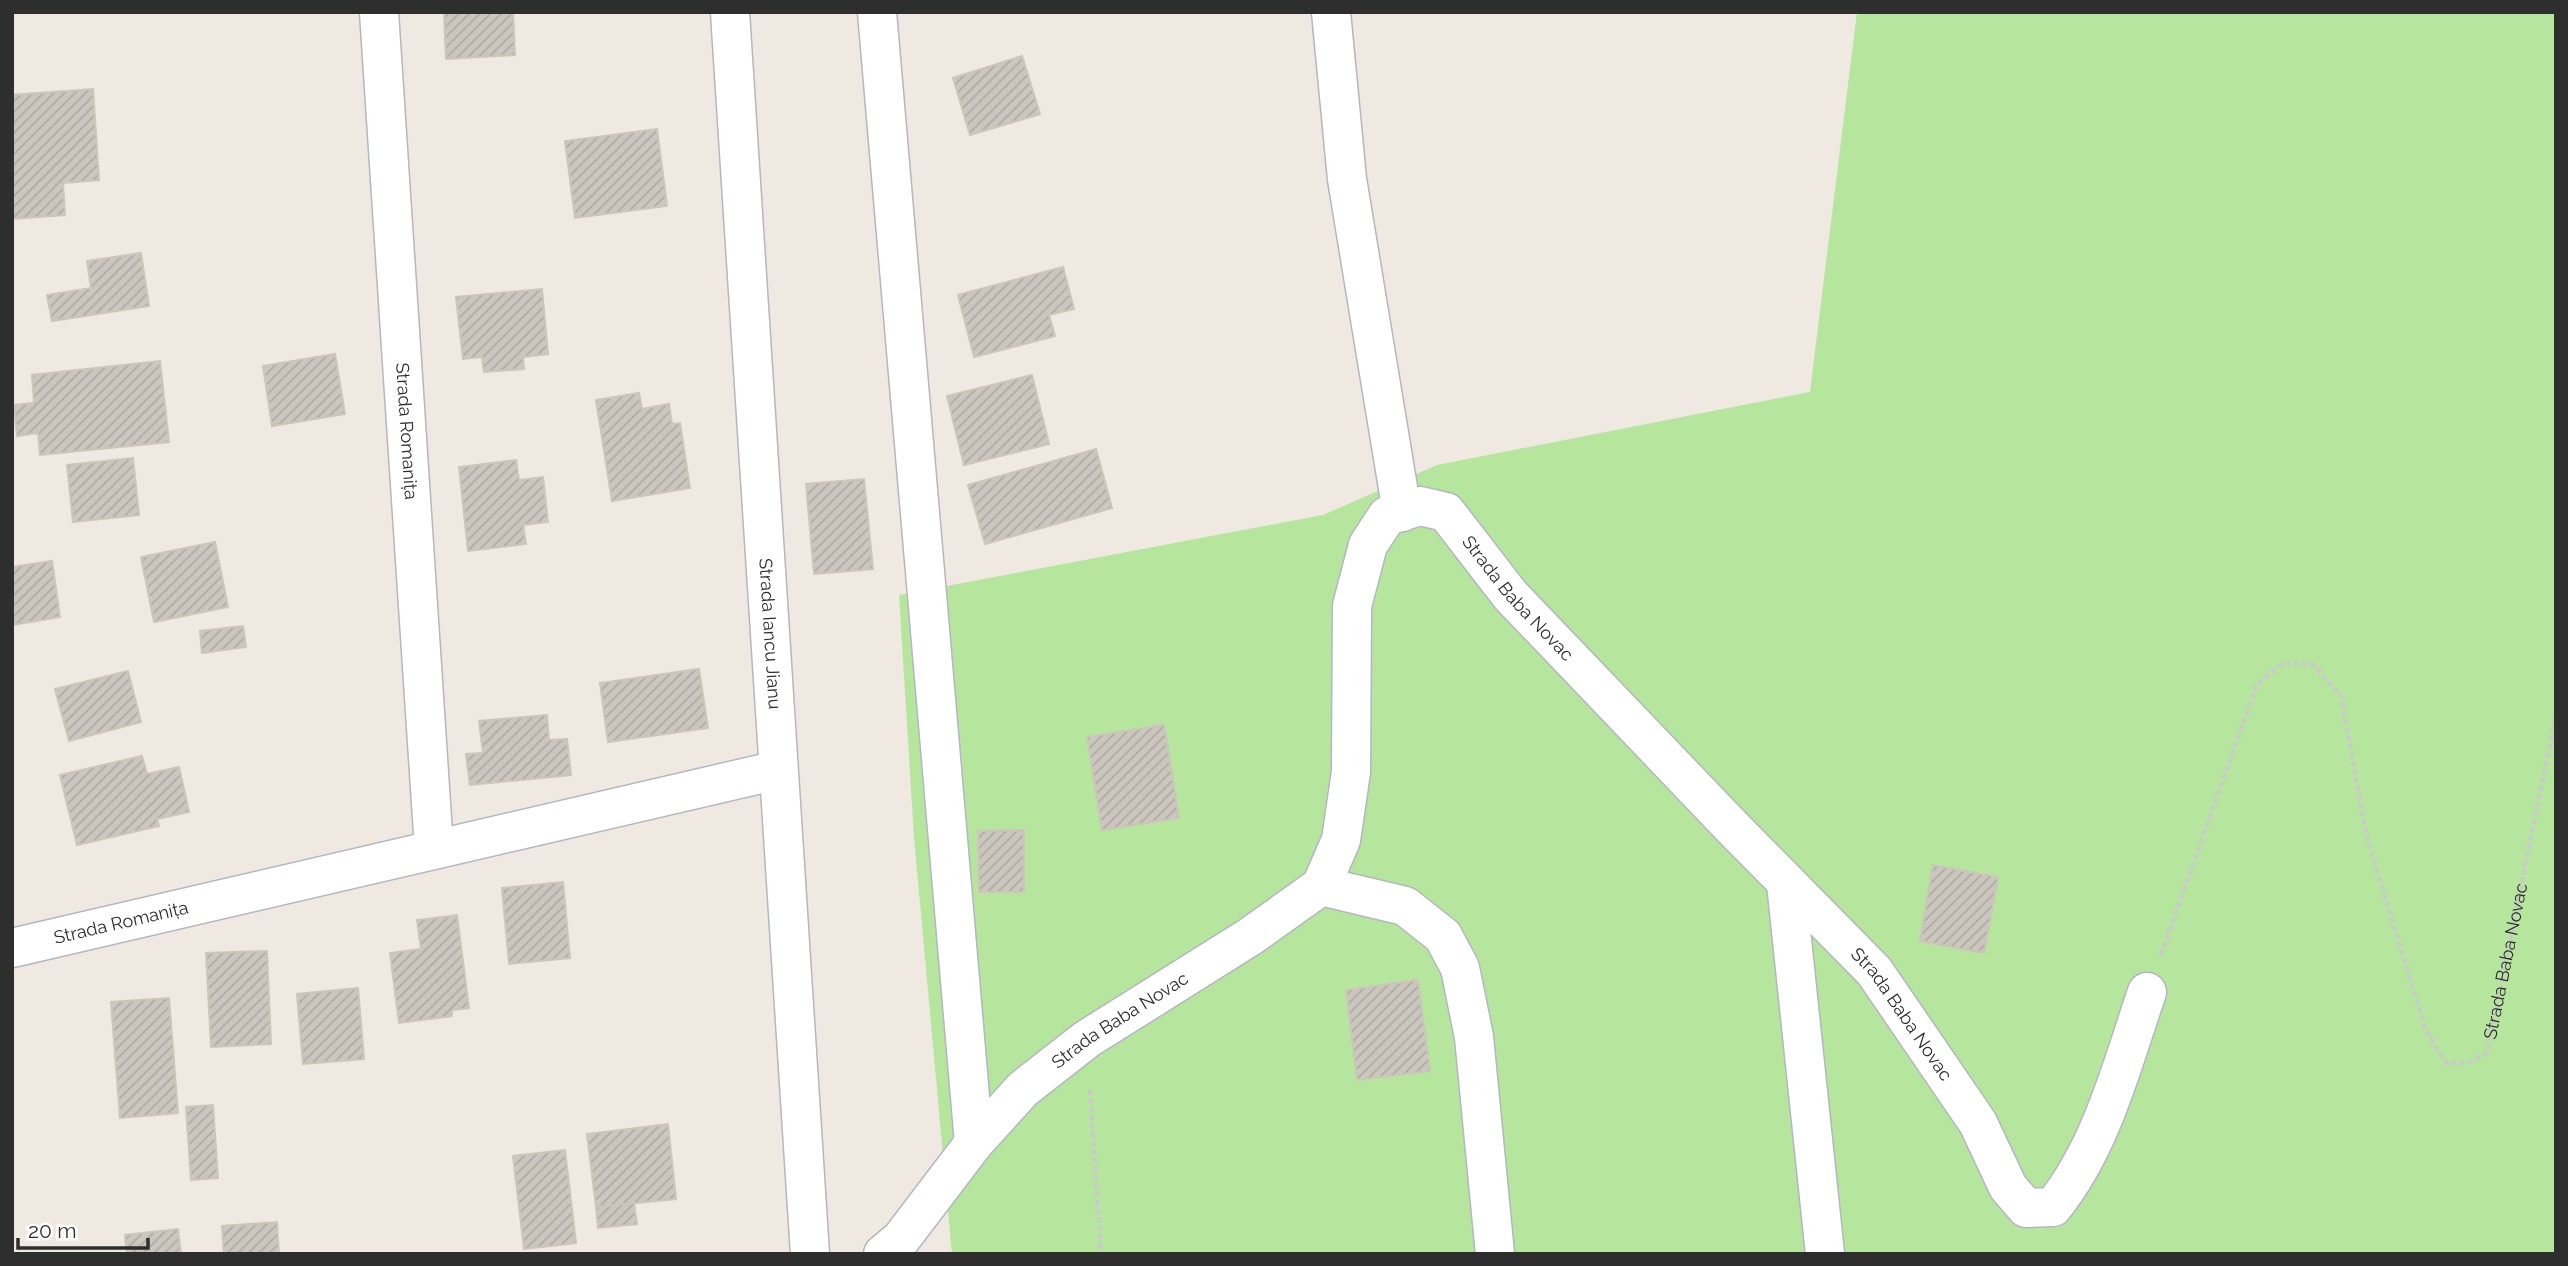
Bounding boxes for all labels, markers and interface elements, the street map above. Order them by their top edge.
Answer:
street label: Strada Romanița [392,362,422,500]
street label: Strada Baba Novac [1458,531,1578,665]
street label: Strada Iancu Jianu [755,557,786,710]
street label: Strada Baba Novac [2479,881,2531,1041]
street label: Strada Romanița [52,896,190,948]
street label: Strada Baba Novac [1847,943,1957,1085]
street label: Strada Baba Novac [1047,967,1192,1073]
scale bar [18,1206,147,1250]
text: 20 m [28,1218,76,1243]

